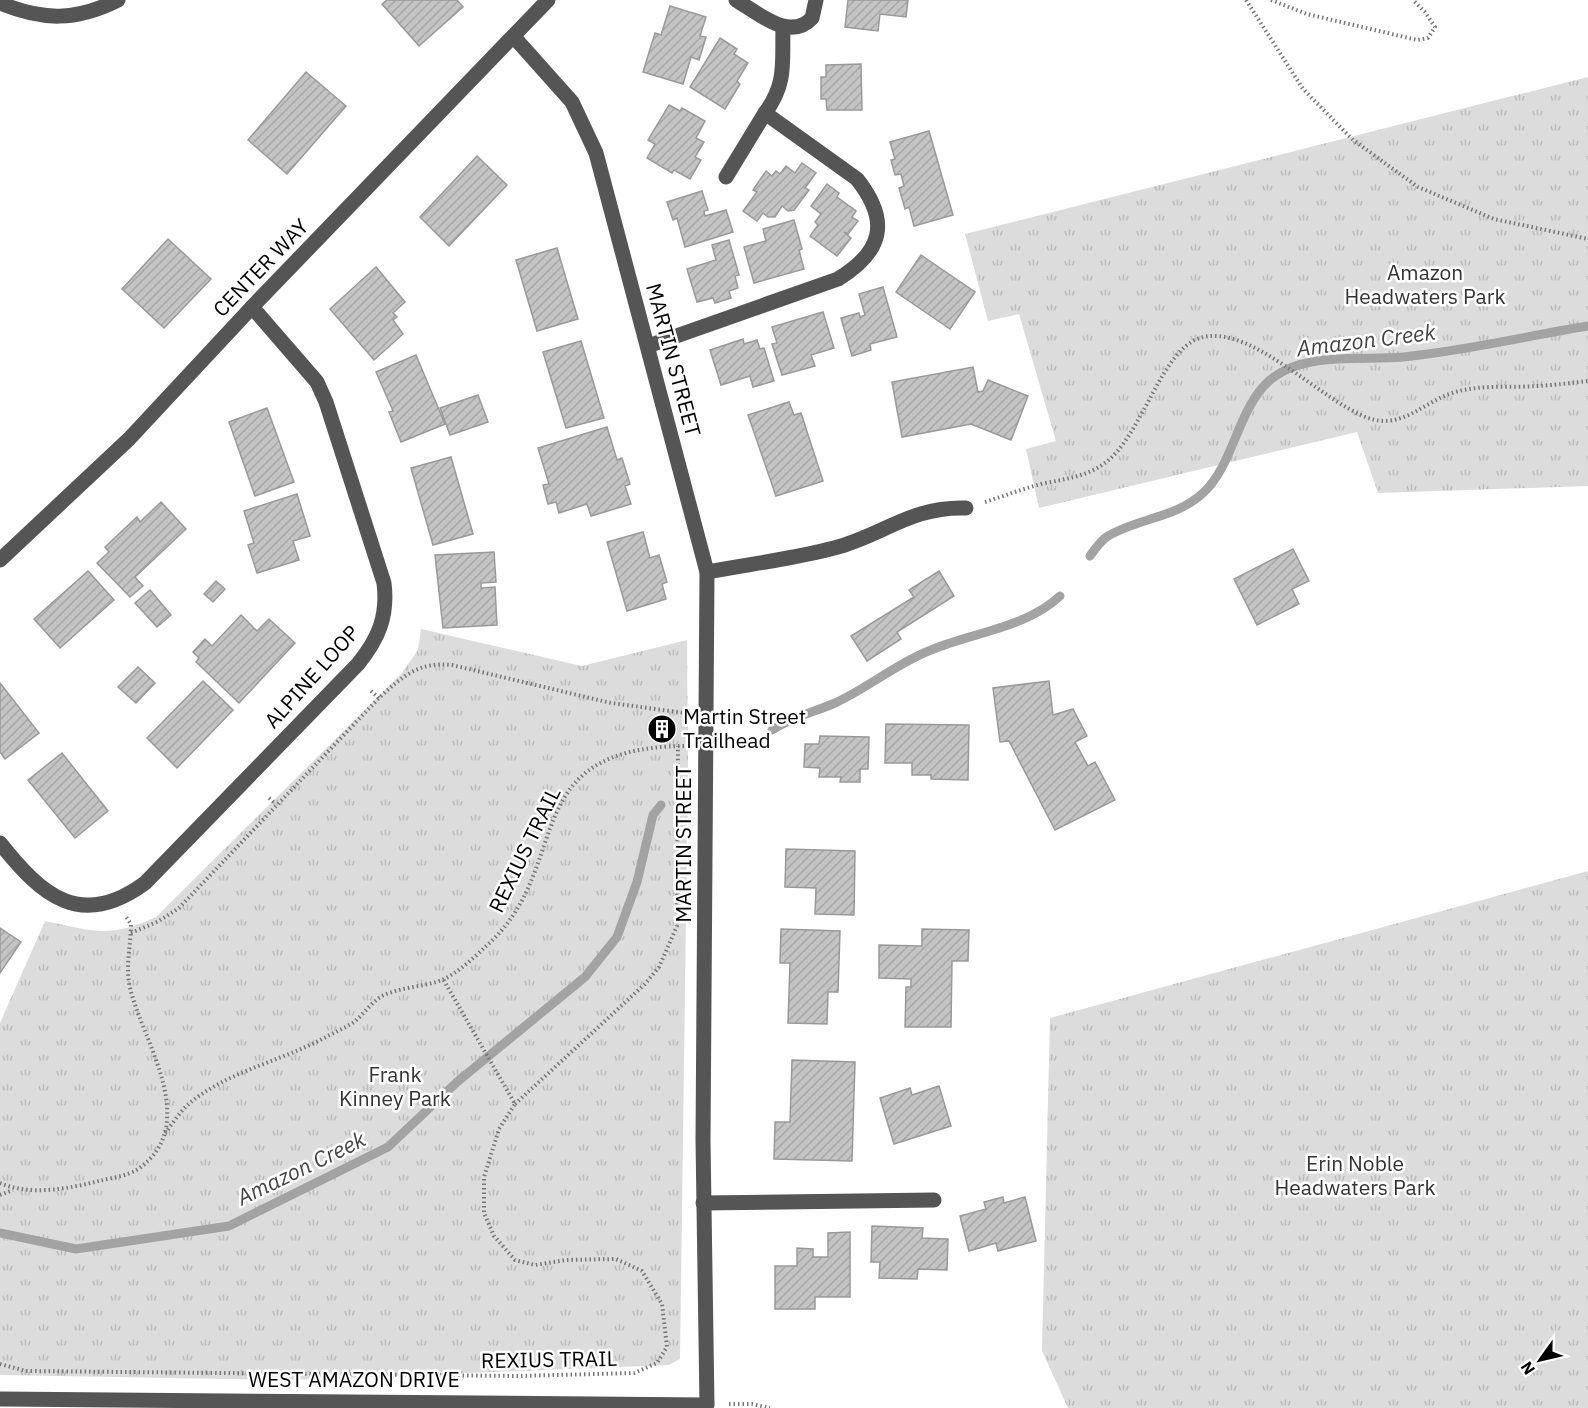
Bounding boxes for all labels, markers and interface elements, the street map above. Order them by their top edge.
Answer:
street label: CENTER WAY [206,212,315,322]
park label: Amazon Headwaters Park [1344,258,1506,310]
street label: MARTIN STREET [640,280,708,439]
water label: Amazon Creek [1294,317,1438,363]
street label: ALPINE LOOP [258,619,365,734]
place label: Martin Street Trailhead [683,702,806,754]
building icon: Martin Street Trailhead [646,713,678,745]
street label: MARTIN STREET [669,765,697,923]
street label: REXIUS TRAIL [482,782,567,917]
park label: Frank Kinney Park [339,1060,451,1112]
water label: Amazon Creek [231,1124,370,1212]
park label: Erin Noble Headwaters Park [1274,1149,1436,1201]
north arrow [1510,1330,1570,1390]
street label: REXIUS TRAIL [481,1344,617,1374]
text: N [1516,1358,1539,1379]
street label: WEST AMAZON DRIVE [248,1365,460,1393]

